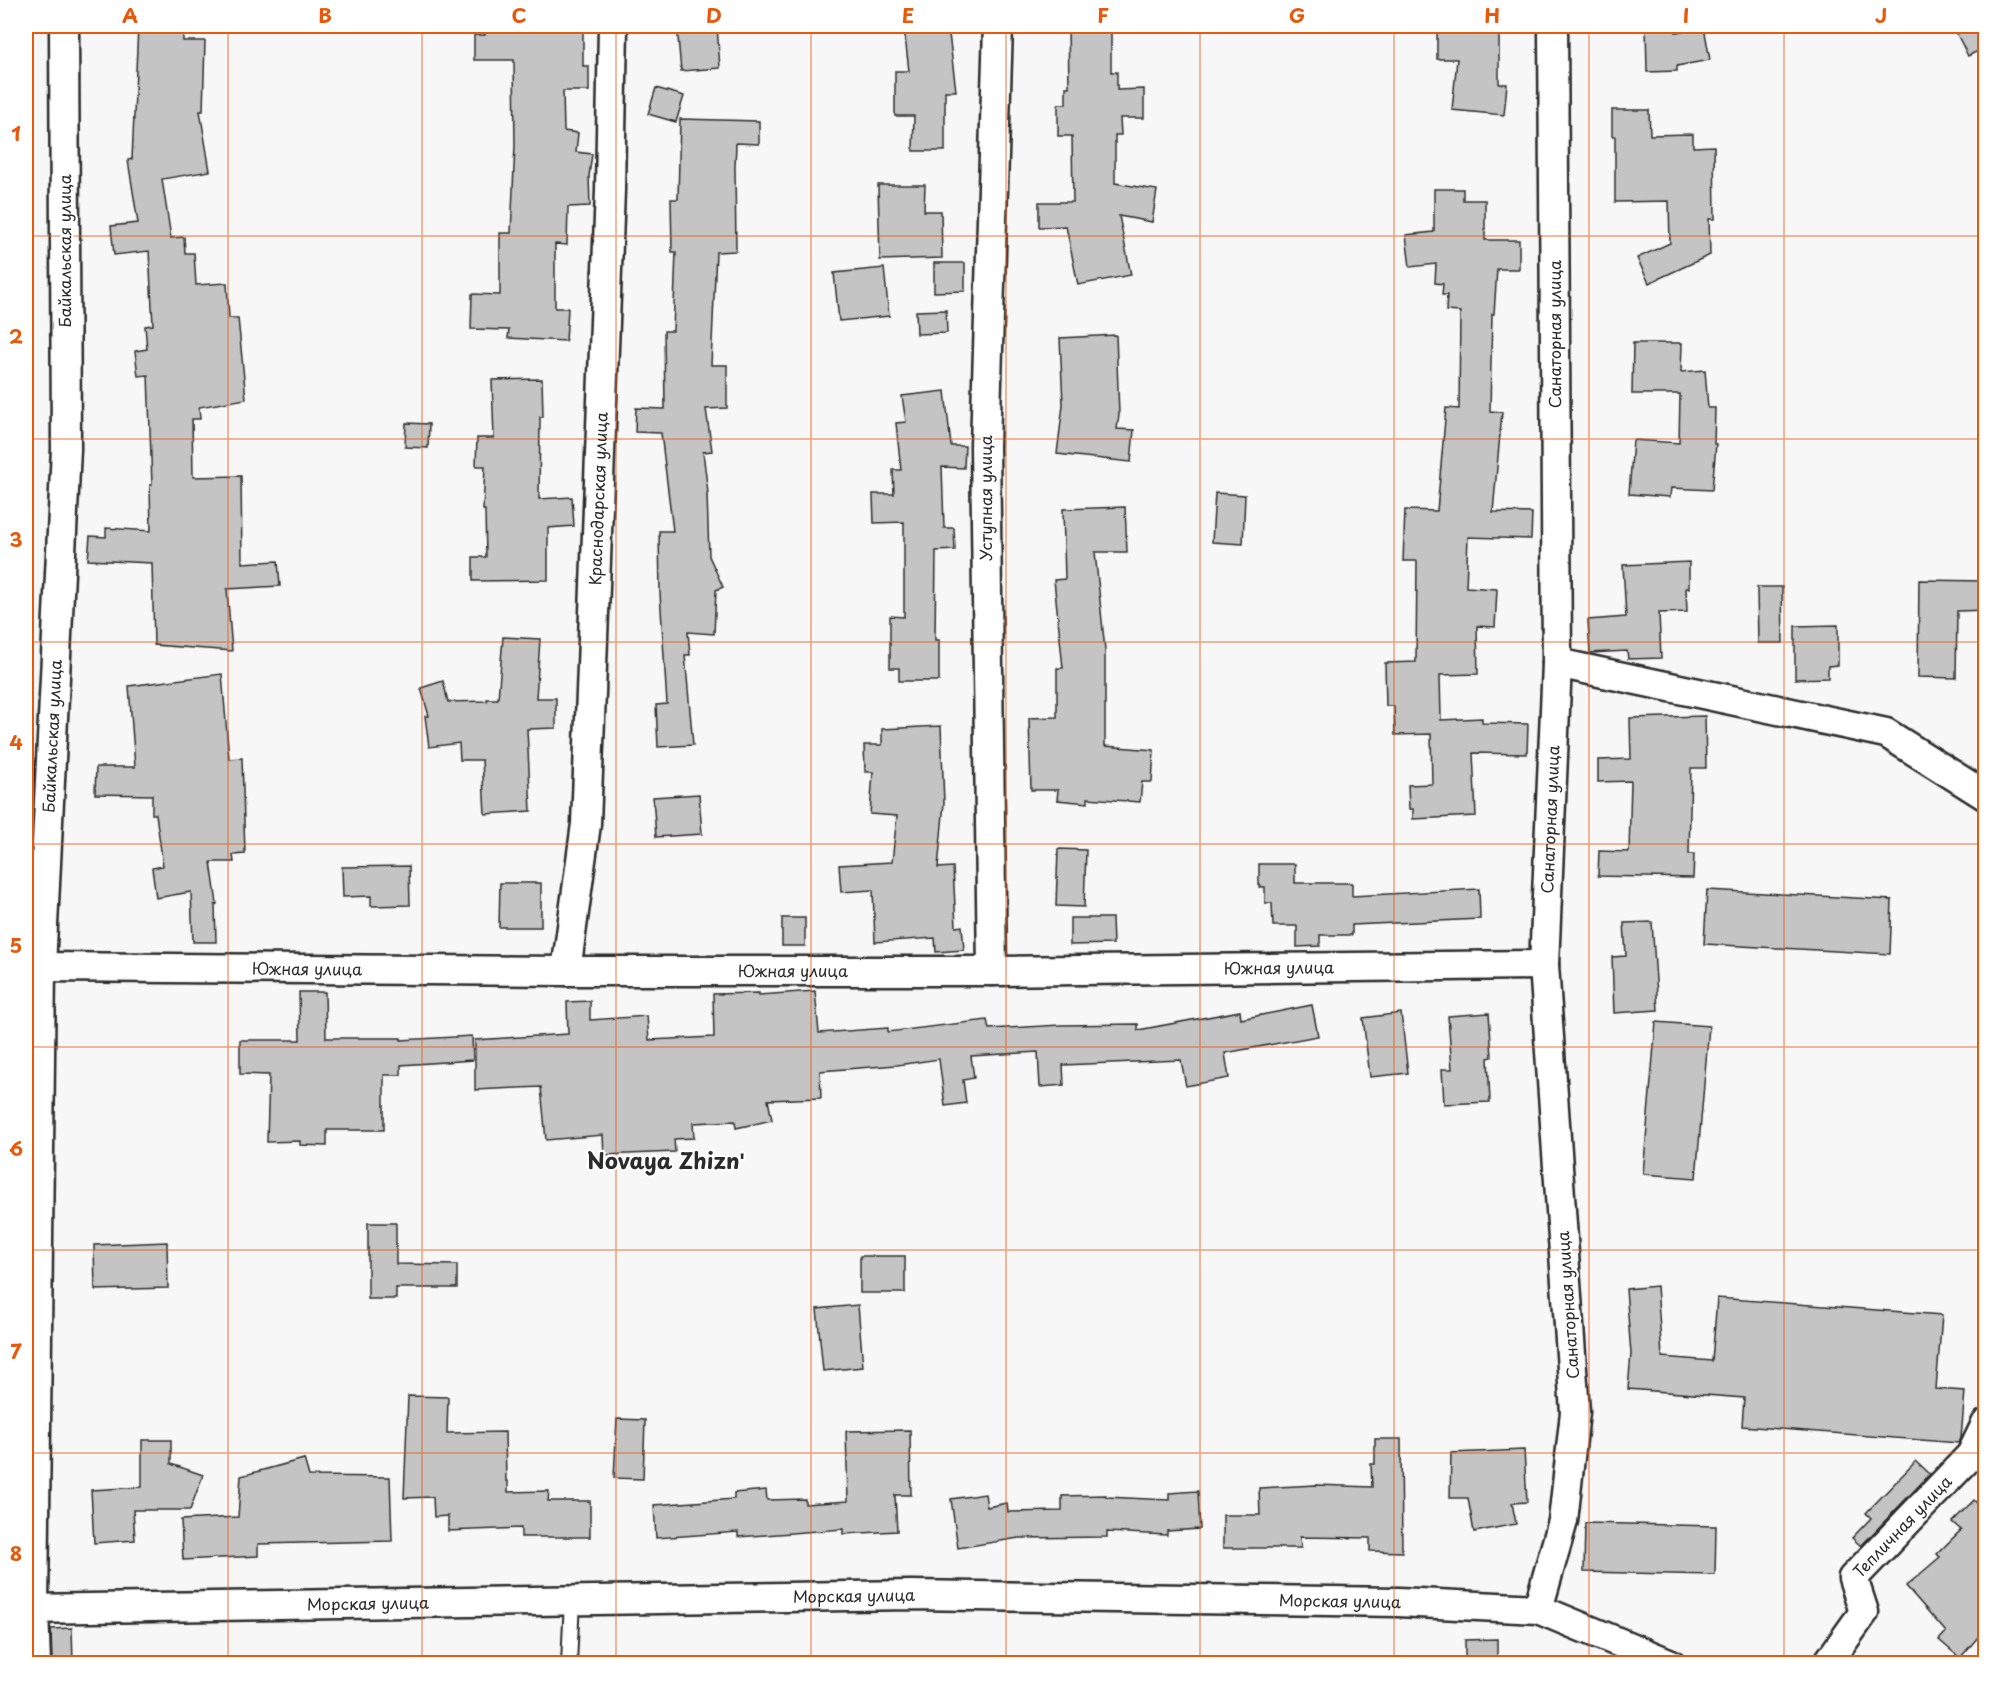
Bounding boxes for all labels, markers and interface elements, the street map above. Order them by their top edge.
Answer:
text: A [122,0,138,30]
text: B [318,0,332,30]
text: C [511,0,527,30]
text: D [706,0,722,30]
text: E [902,0,914,30]
text: F [1097,0,1109,30]
text: G [1289,0,1305,30]
text: H [1484,0,1500,30]
text: I [1683,0,1689,30]
text: J [1875,0,1887,30]
text: 1 [11,118,21,148]
street label: Байкальская улица [52,174,76,328]
street label: Санаторная улица [1542,260,1566,408]
text: 2 [9,321,23,351]
street label: Краснодарская улица [582,411,613,586]
street label: Уступная улица [973,435,997,561]
text: 3 [9,524,23,554]
street label: Байкальская улица [35,659,67,814]
text: 4 [9,727,23,757]
street label: Санаторная улица [1534,745,1564,894]
text: 5 [10,930,22,960]
street label: Южная улица [1224,954,1334,979]
street label: Южная улица [252,956,362,980]
street label: Южная улица [738,958,848,982]
text: 6 [9,1133,23,1163]
district label: Novaya Zhiznʹ [587,1143,745,1176]
street label: Санаторная улица [1550,1230,1584,1380]
text: 7 [10,1336,22,1366]
street label: Тепличная улица [1847,1469,1957,1582]
text: 8 [10,1538,22,1568]
street label: Морская улица [793,1582,915,1608]
street label: Морская улица [1279,1587,1401,1613]
street label: Морская улица [307,1590,429,1616]

